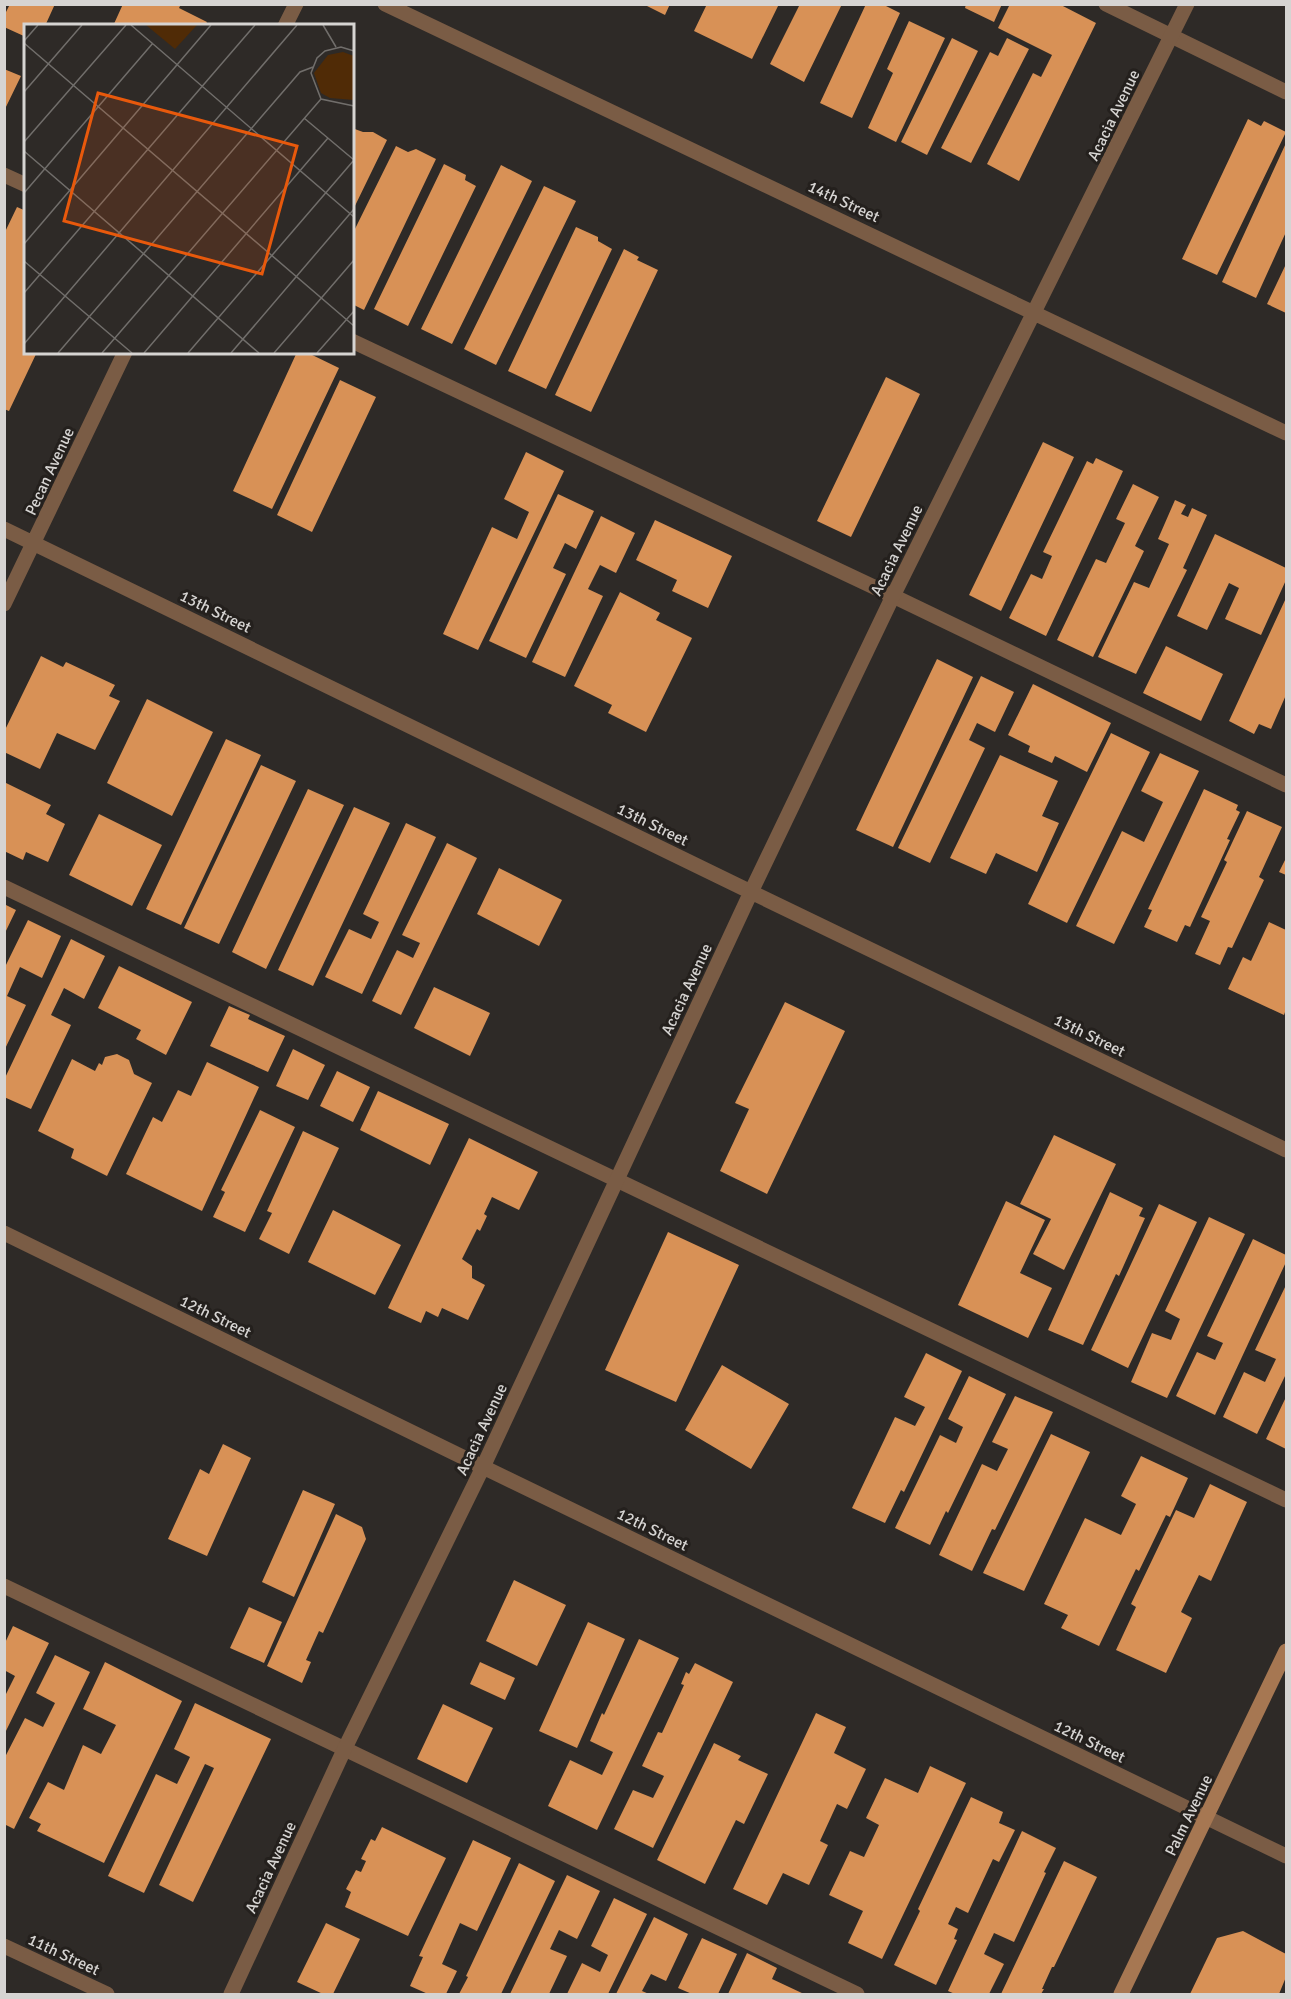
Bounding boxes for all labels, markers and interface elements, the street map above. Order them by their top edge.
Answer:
inset map [24,24,354,354]
street label: Acacia Avenue [1083,67,1145,164]
street label: 14th Street [805,177,883,227]
street label: Pecan Avenue [21,424,79,519]
street label: Acacia Avenue [866,502,928,599]
street label: 13th Street [177,586,255,638]
street label: 13th Street [614,799,692,851]
street label: Acacia Avenue [657,940,717,1038]
street label: 13th Street [1051,1010,1129,1062]
street label: 12th Street [177,1291,255,1343]
street label: Acacia Avenue [452,1380,512,1478]
street label: 12th Street [614,1504,692,1556]
street label: 12th Street [1051,1716,1129,1768]
street label: Palm Avenue [1161,1772,1217,1859]
street label: Acacia Avenue [241,1818,301,1916]
street label: 11th Street [25,1930,103,1980]

